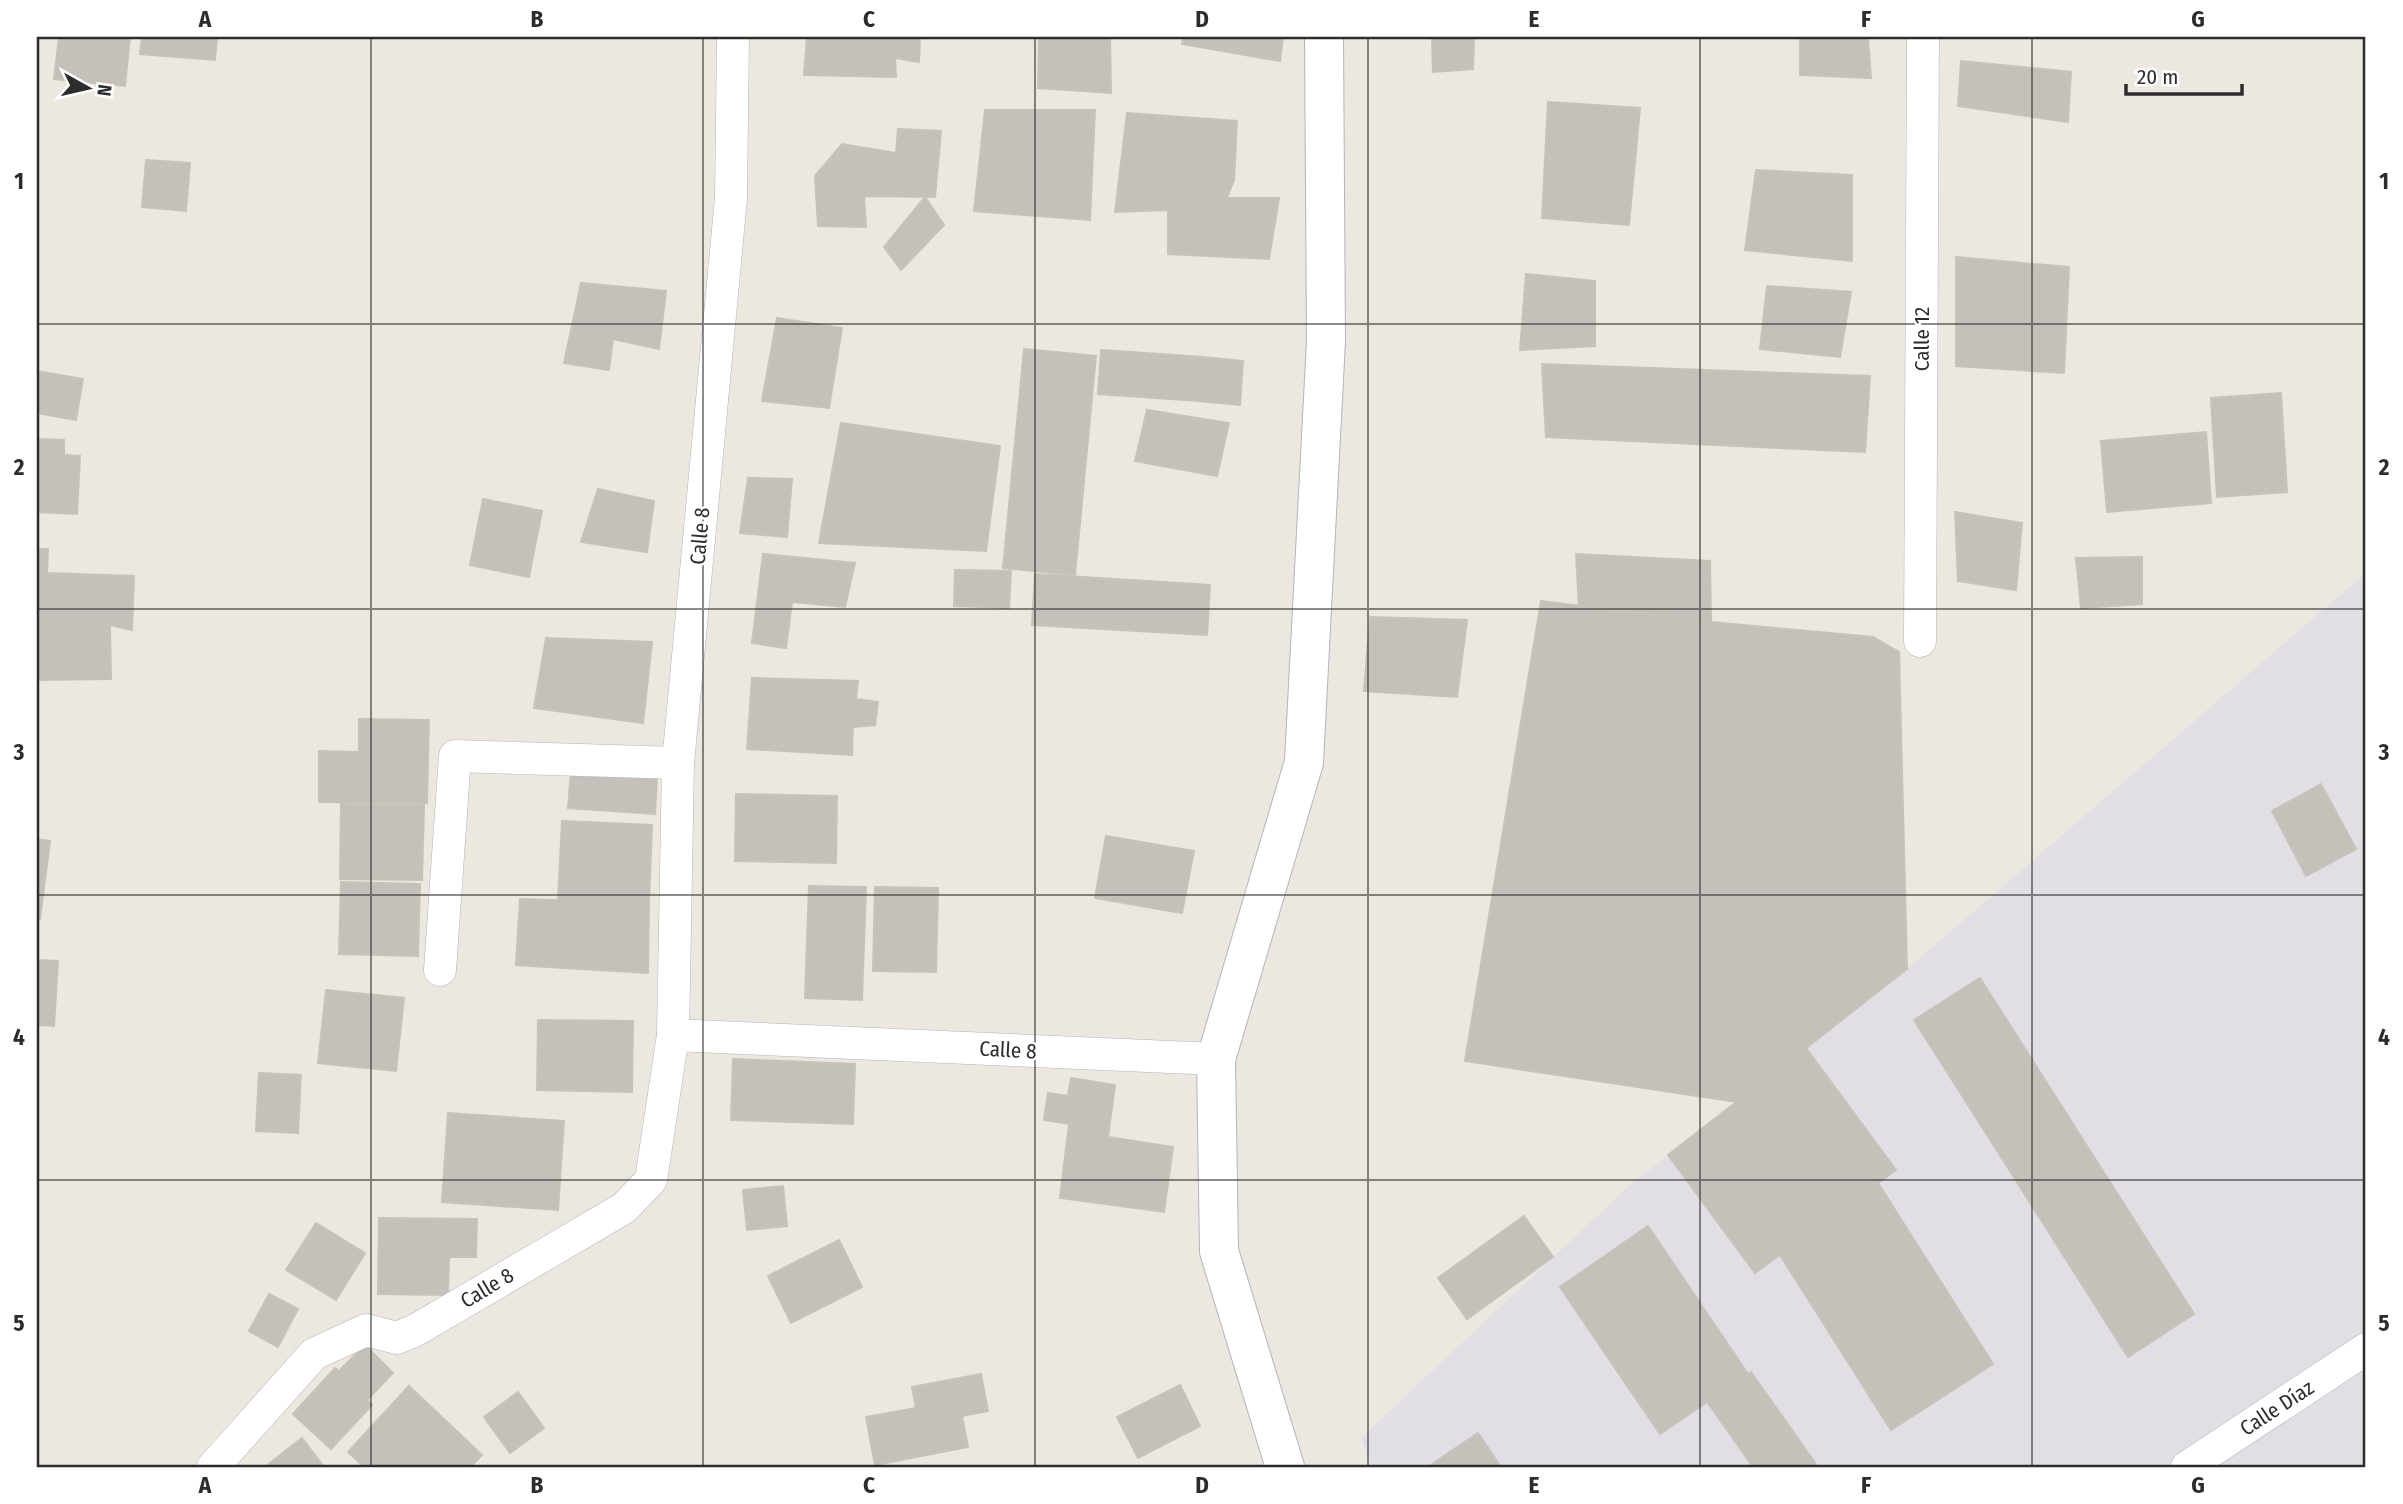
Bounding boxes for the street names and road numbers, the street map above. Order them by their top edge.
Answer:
street label: Calle 12 [1909,307,1935,371]
street label: Calle 8 [685,506,715,566]
street label: Calle 8 [979,1036,1037,1064]
street label: Calle 8 [456,1262,518,1314]
street label: Calle Díaz [2235,1375,2319,1441]

